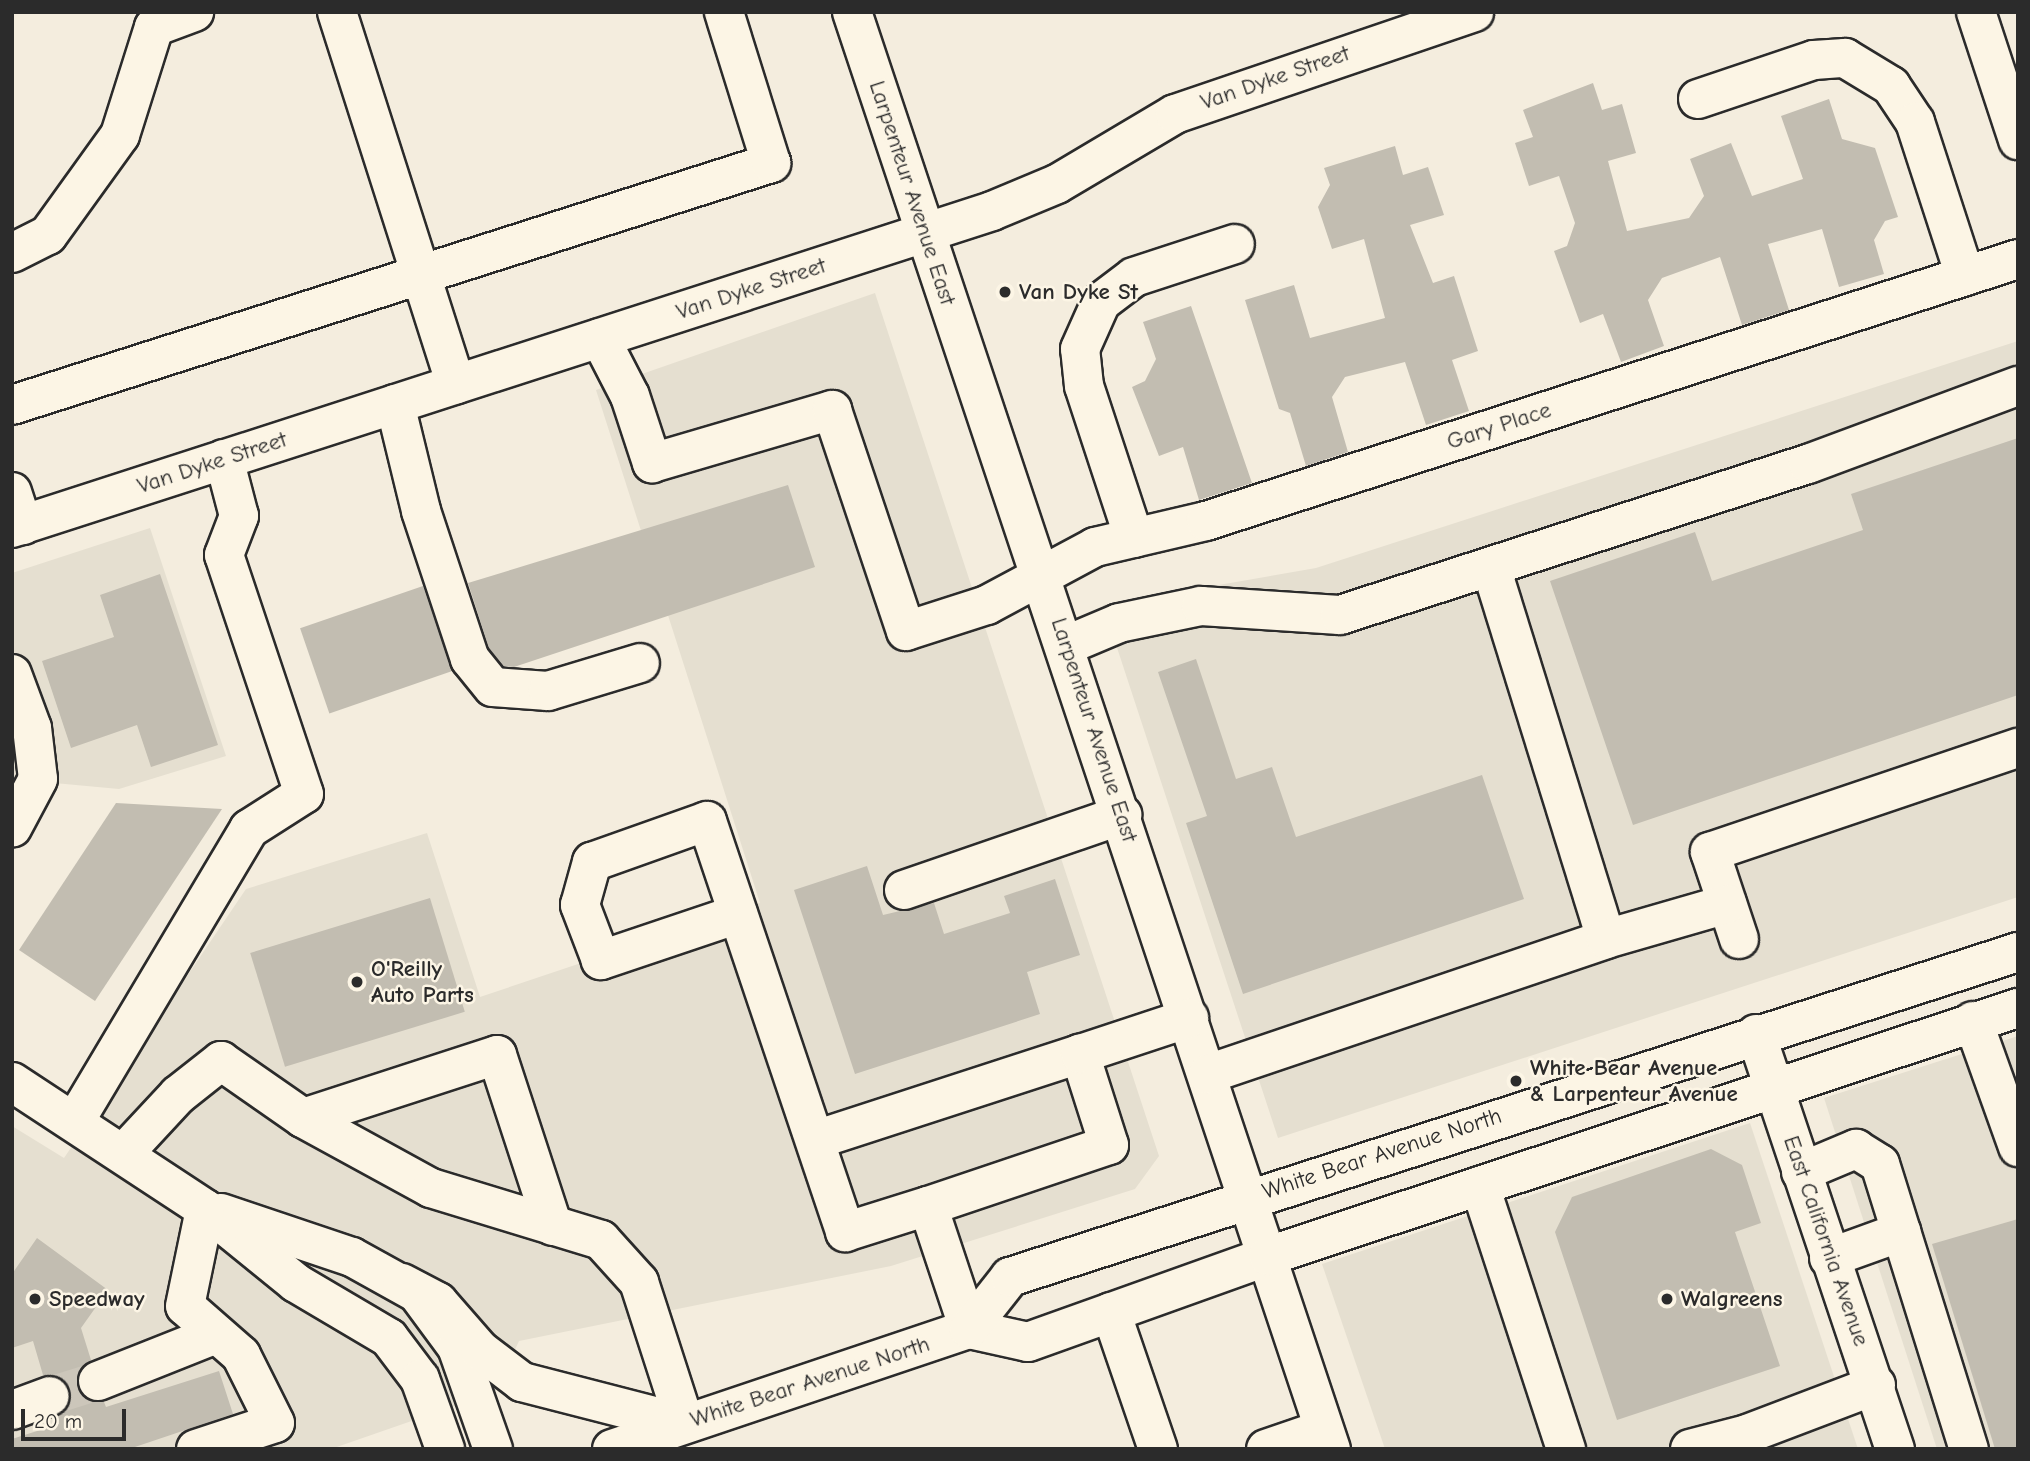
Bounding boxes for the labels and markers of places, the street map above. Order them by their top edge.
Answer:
place label: Van Dyke St [1019,278,1138,306]
marker: Van Dyke St [997,284,1013,300]
place label: O'Reilly Auto Parts [371,955,474,1009]
marker: O'Reilly Auto Parts [349,974,365,990]
place label: White Bear Avenue & Larpenteur Avenue [1530,1054,1738,1108]
marker: White Bear Avenue & Larpenteur Avenue [1508,1073,1524,1089]
place label: Speedway [49,1285,145,1313]
place label: Walgreens [1681,1285,1782,1313]
marker: Speedway [27,1291,43,1307]
marker: Walgreens [1659,1291,1675,1307]

